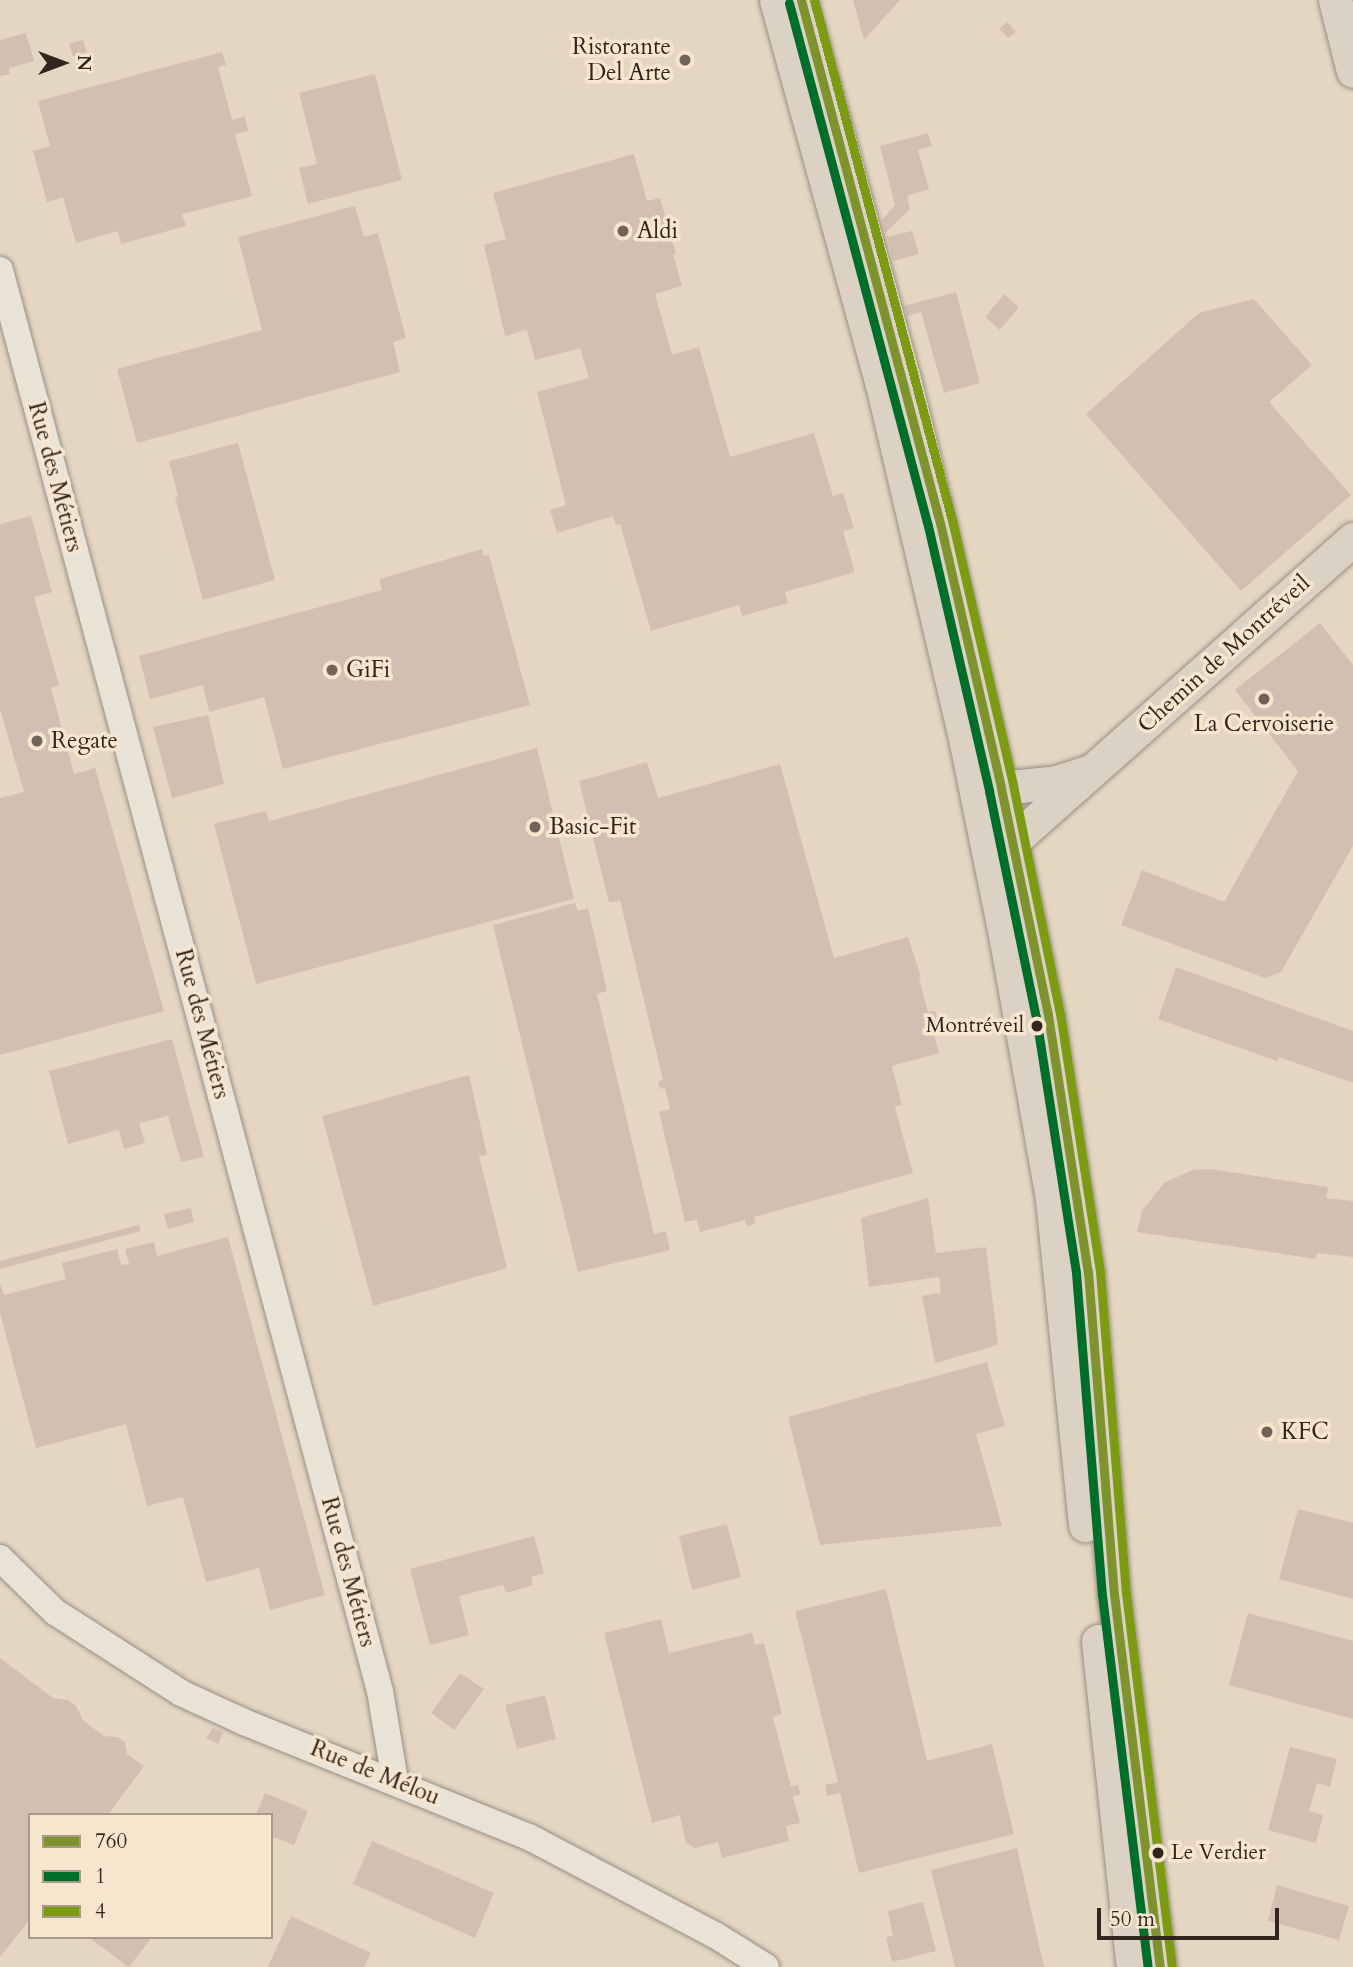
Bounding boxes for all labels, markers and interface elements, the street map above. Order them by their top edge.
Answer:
north arrow [28,28,98,98]
place label: Ristorante Del Arte [572,33,671,87]
marker: Ristorante Del Arte [677,52,693,68]
text: N [71,55,97,71]
place label: Aldi [637,217,678,245]
marker: Aldi [615,223,631,239]
street label: Rue des Métiers [22,399,88,555]
street label: Chemin de Montréveil [1132,569,1316,739]
place label: GiFi [346,656,390,684]
marker: GiFi [324,662,340,678]
marker: La Cervoiserie [1256,691,1272,707]
place label: La Cervoiserie [1194,710,1334,738]
place label: Regate [51,727,118,755]
marker: Regate [29,733,45,749]
place label: Basic-Fit [549,813,636,841]
marker: Basic-Fit [527,819,543,835]
street label: Rue des Métiers [169,946,235,1102]
place label: Montréveil [926,1013,1024,1039]
marker: Montréveil [1030,1019,1044,1033]
place label: KFC [1281,1418,1329,1446]
marker: KFC [1259,1424,1275,1440]
street label: Rue des Métiers [315,1494,381,1650]
street label: Rue de Mélou [306,1735,444,1811]
legend [28,1813,273,1939]
text: 760 [95,1827,127,1856]
place label: Le Verdier [1171,1840,1266,1866]
marker: Le Verdier [1151,1846,1165,1860]
text: 1 [95,1862,106,1891]
scale bar [1101,1894,1283,1938]
text: 4 [95,1897,106,1926]
text: 50 m [1110,1905,1155,1934]

